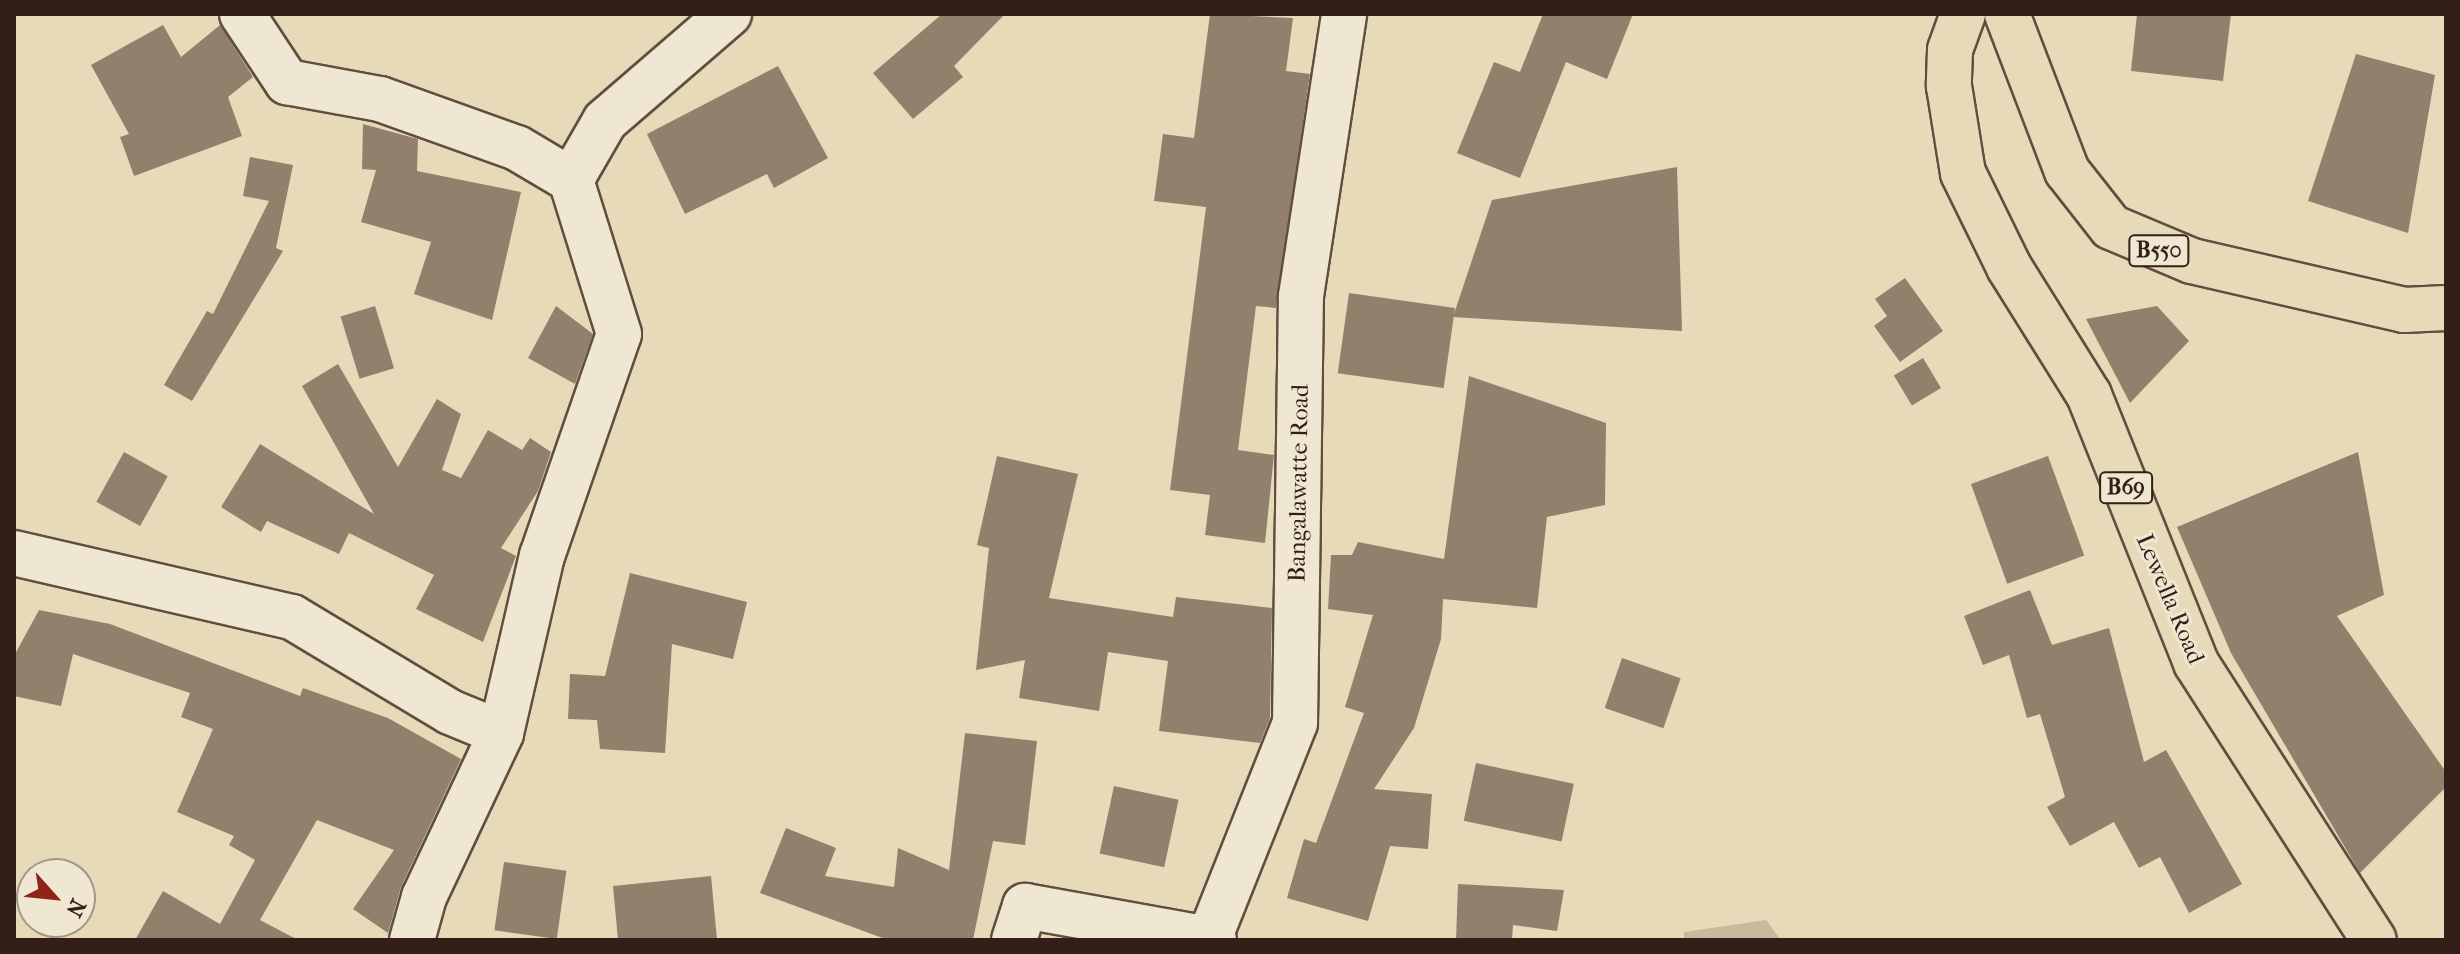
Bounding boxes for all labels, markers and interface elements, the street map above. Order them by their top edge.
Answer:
road number: B550 [2127,233,2191,269]
street label: Bangalawatte Road [1283,384,1315,582]
road number: B69 [2098,470,2154,506]
street label: Lewella Road [2130,530,2210,668]
north arrow [16,858,96,938]
text: N [60,895,91,921]

